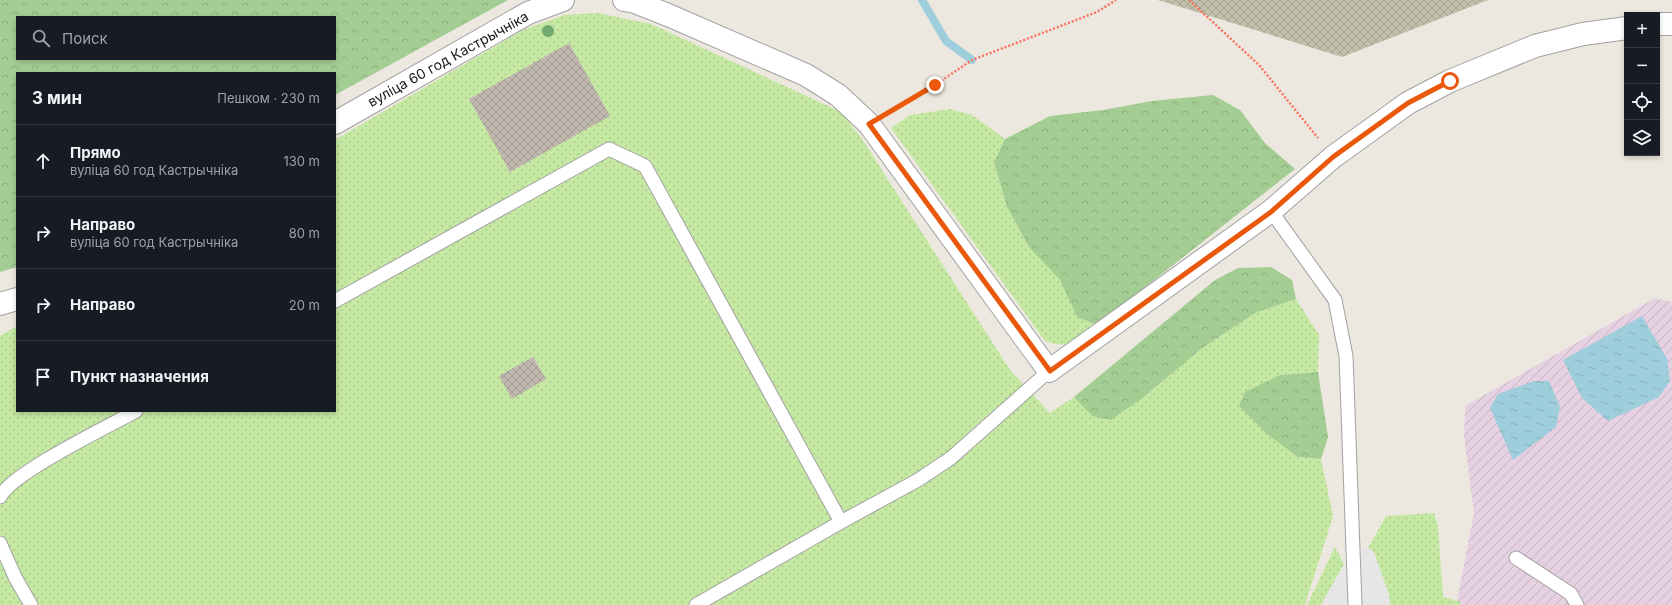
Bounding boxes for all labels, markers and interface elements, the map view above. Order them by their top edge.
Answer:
street label: вуліца 60 год Кастрычніка [364,7,531,110]
map controls [1624,12,1660,156]
button: + [1624,12,1660,48]
search box [16,16,336,60]
icon: search [30,27,52,49]
text: Поиск [62,29,108,48]
button: − [1624,48,1660,84]
route start [1441,72,1459,90]
route end [926,76,944,94]
button: locate [1624,84,1660,120]
text: 3 мин [32,88,82,108]
text: Пешком · 230 m [217,90,320,106]
button: layers [1624,120,1660,156]
text: Прямо [70,143,121,162]
icon: ahead [32,150,54,172]
text: 130 m [283,153,320,169]
text: вуліца 60 год Кастрычніка [70,162,238,178]
text: Направо [70,215,135,234]
icon: right [32,222,54,244]
text: 80 m [289,225,320,241]
text: вуліца 60 год Кастрычніка [70,234,238,250]
icon: right [32,294,54,316]
text: Направо [70,295,135,314]
text: 20 m [289,297,320,313]
icon: arrive [32,366,54,388]
text: Пункт назначения [70,367,209,386]

